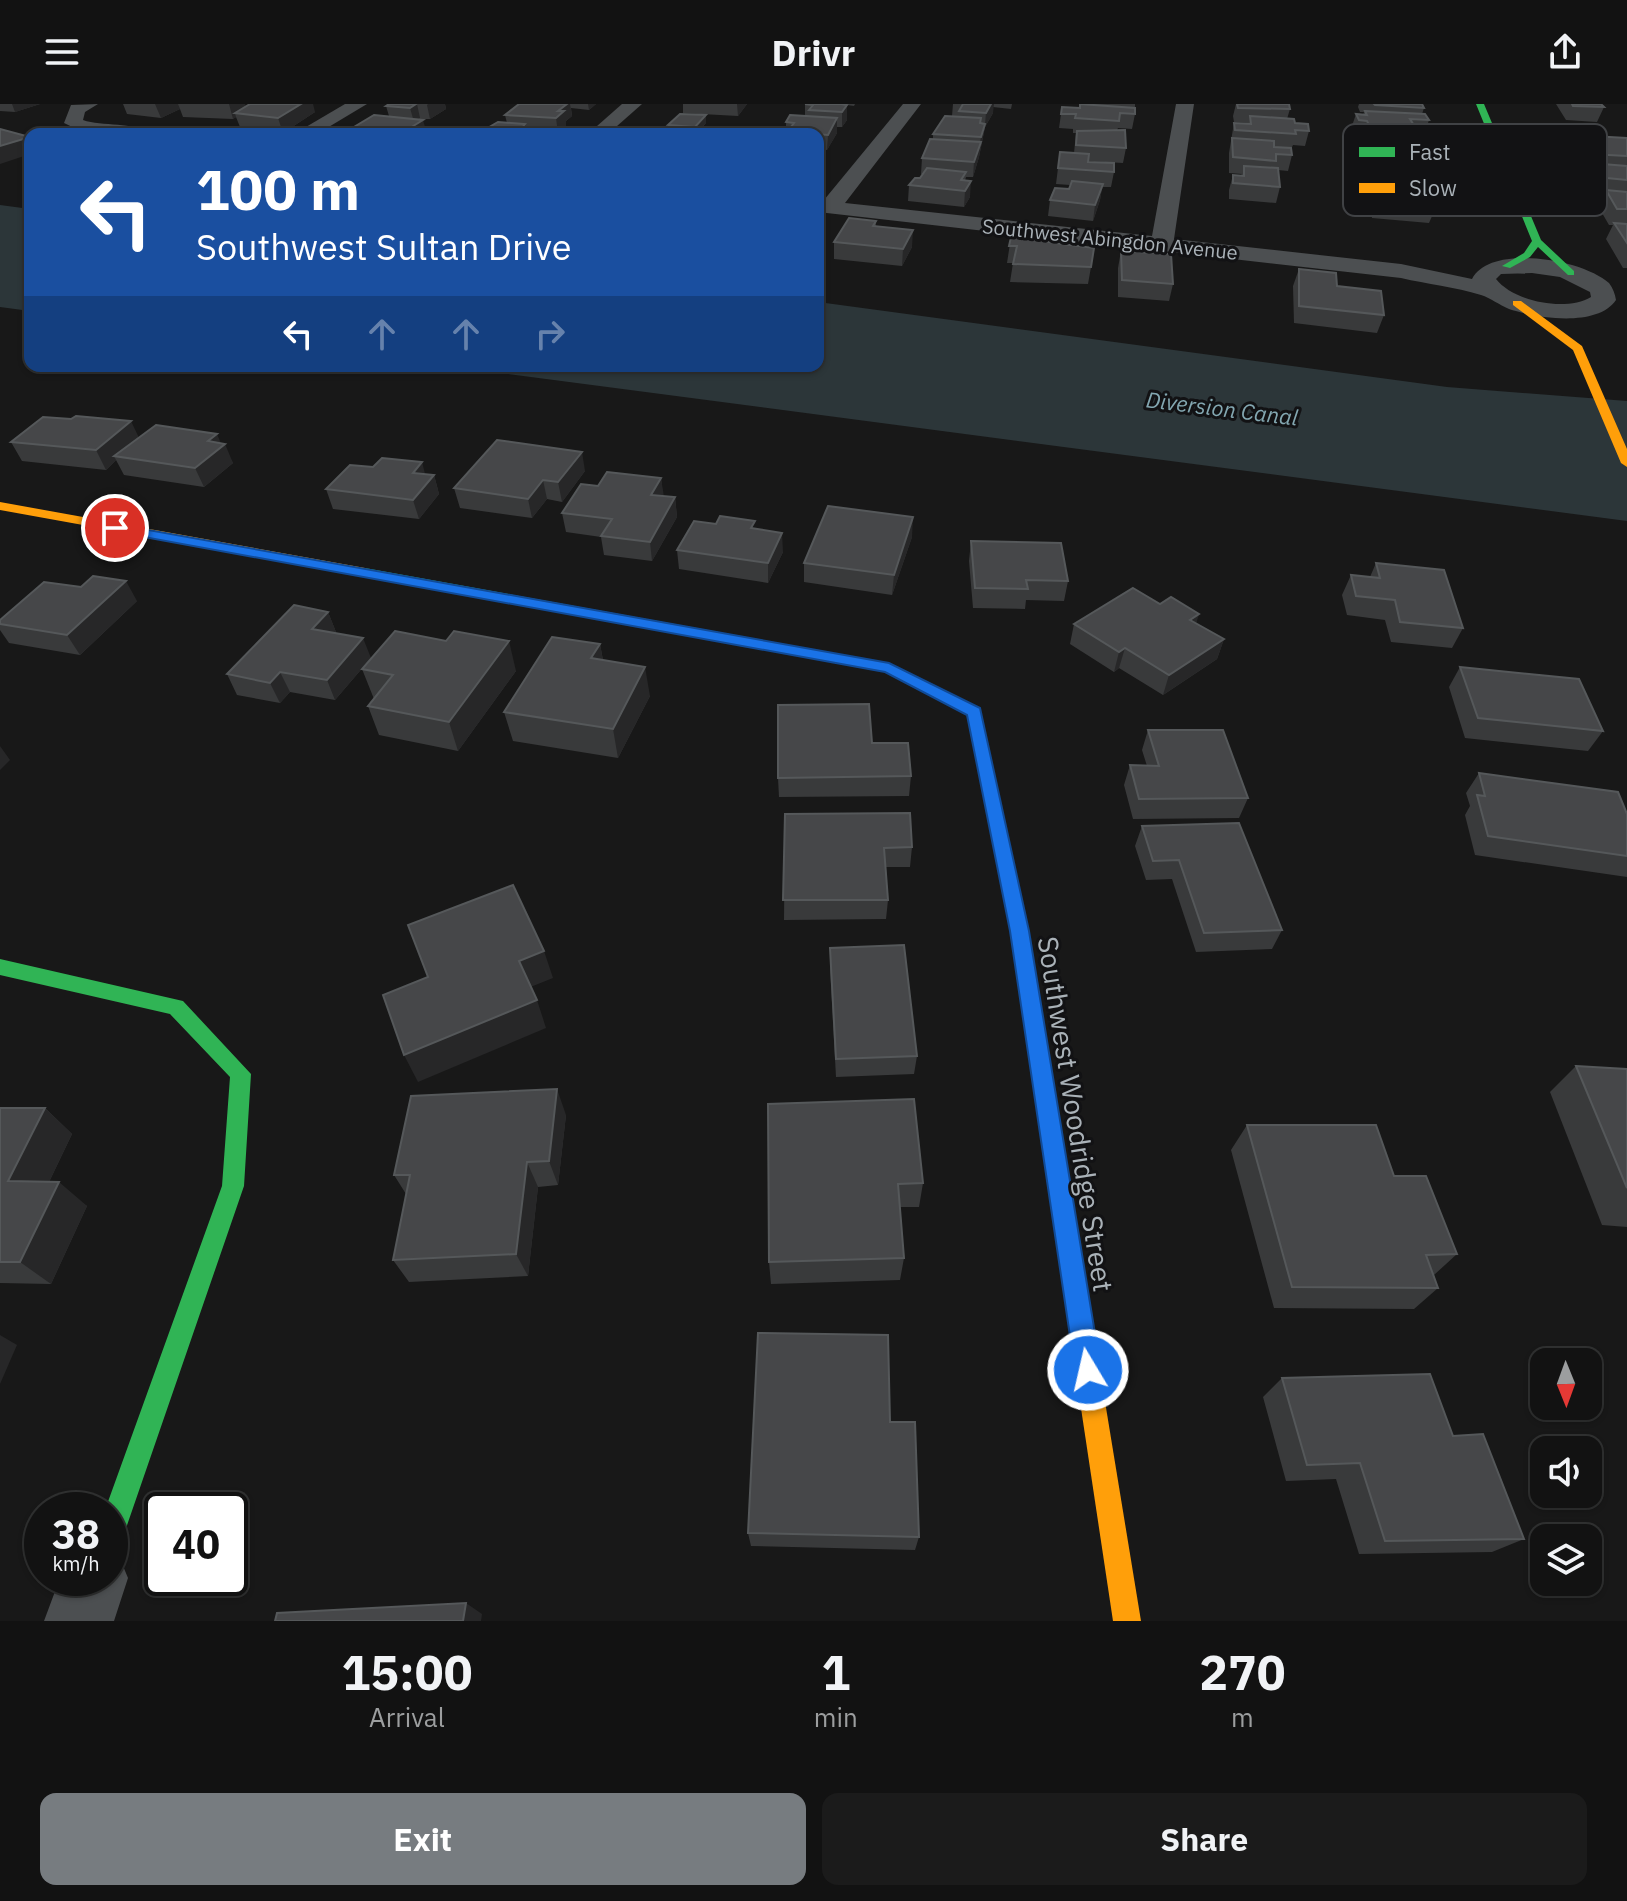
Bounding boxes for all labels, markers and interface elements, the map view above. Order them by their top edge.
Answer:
text: Drivr [772,29,855,76]
icon: menu [40,30,84,74]
icon: share [1543,30,1587,74]
legend [1343,124,1607,216]
text: Fast [1409,137,1450,166]
text: 100 m [196,153,360,225]
icon: left [64,160,168,264]
text: Slow [1409,173,1457,202]
street label: Southwest Abingdon Avenue [981,212,1239,266]
text: Southwest Sultan Drive [196,223,571,270]
icon: left [276,312,320,356]
icon: ahead [360,312,404,356]
icon: ahead [444,312,488,356]
icon: right [528,312,572,356]
water label: Diversion Canal [1144,384,1300,432]
pin [81,494,149,562]
icon: arrive [93,506,137,550]
street label: Southwest Woodridge Street [1030,934,1122,1294]
position arrow [1046,1328,1130,1412]
north arrow [1530,1348,1602,1420]
map controls [1530,1348,1602,1596]
button: sound [1530,1436,1602,1508]
speed limit sign: 40 [144,1492,248,1596]
text: 38 [52,1508,100,1560]
button: layers [1530,1524,1602,1596]
text: km/h [52,1550,100,1577]
text: 15:00 [341,1641,472,1703]
text: 1 [821,1641,850,1703]
text: 270 [1199,1641,1286,1703]
text: Arrival [369,1700,445,1734]
text: min [814,1700,858,1734]
text: m [1231,1700,1254,1734]
button: Exit [40,1793,806,1885]
button: Share [822,1793,1587,1885]

